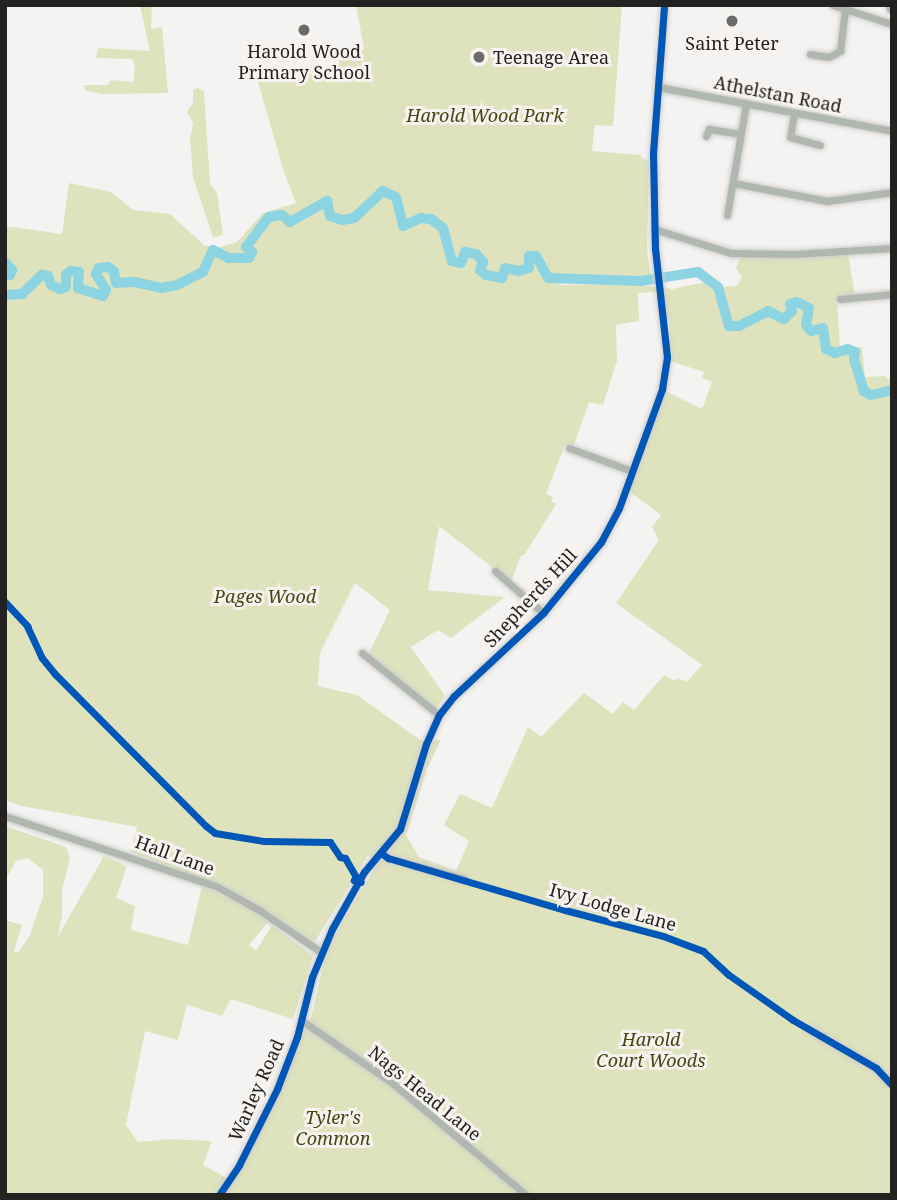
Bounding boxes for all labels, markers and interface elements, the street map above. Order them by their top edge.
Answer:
marker: Saint Peter [724,13,740,29]
marker: Harold Wood Primary School [296,22,312,38]
place label: Saint Peter [685,32,779,54]
place label: Harold Wood Primary School [238,41,370,84]
place label: Teenage Area [493,46,609,68]
marker: Teenage Area [471,49,487,65]
street label: Athelstan Road [712,71,844,117]
park label: Harold Wood Park [406,104,564,126]
street label: Shepherds Hill [479,544,581,652]
park label: Pages Wood [214,585,316,607]
street label: Hall Lane [132,831,218,879]
street label: Ivy Lodge Lane [547,879,679,935]
park label: Harold Court Woods [596,1029,706,1072]
street label: Warley Road [224,1036,288,1144]
street label: Nags Head Lane [364,1041,486,1145]
park label: Tyler's Common [296,1107,370,1150]

